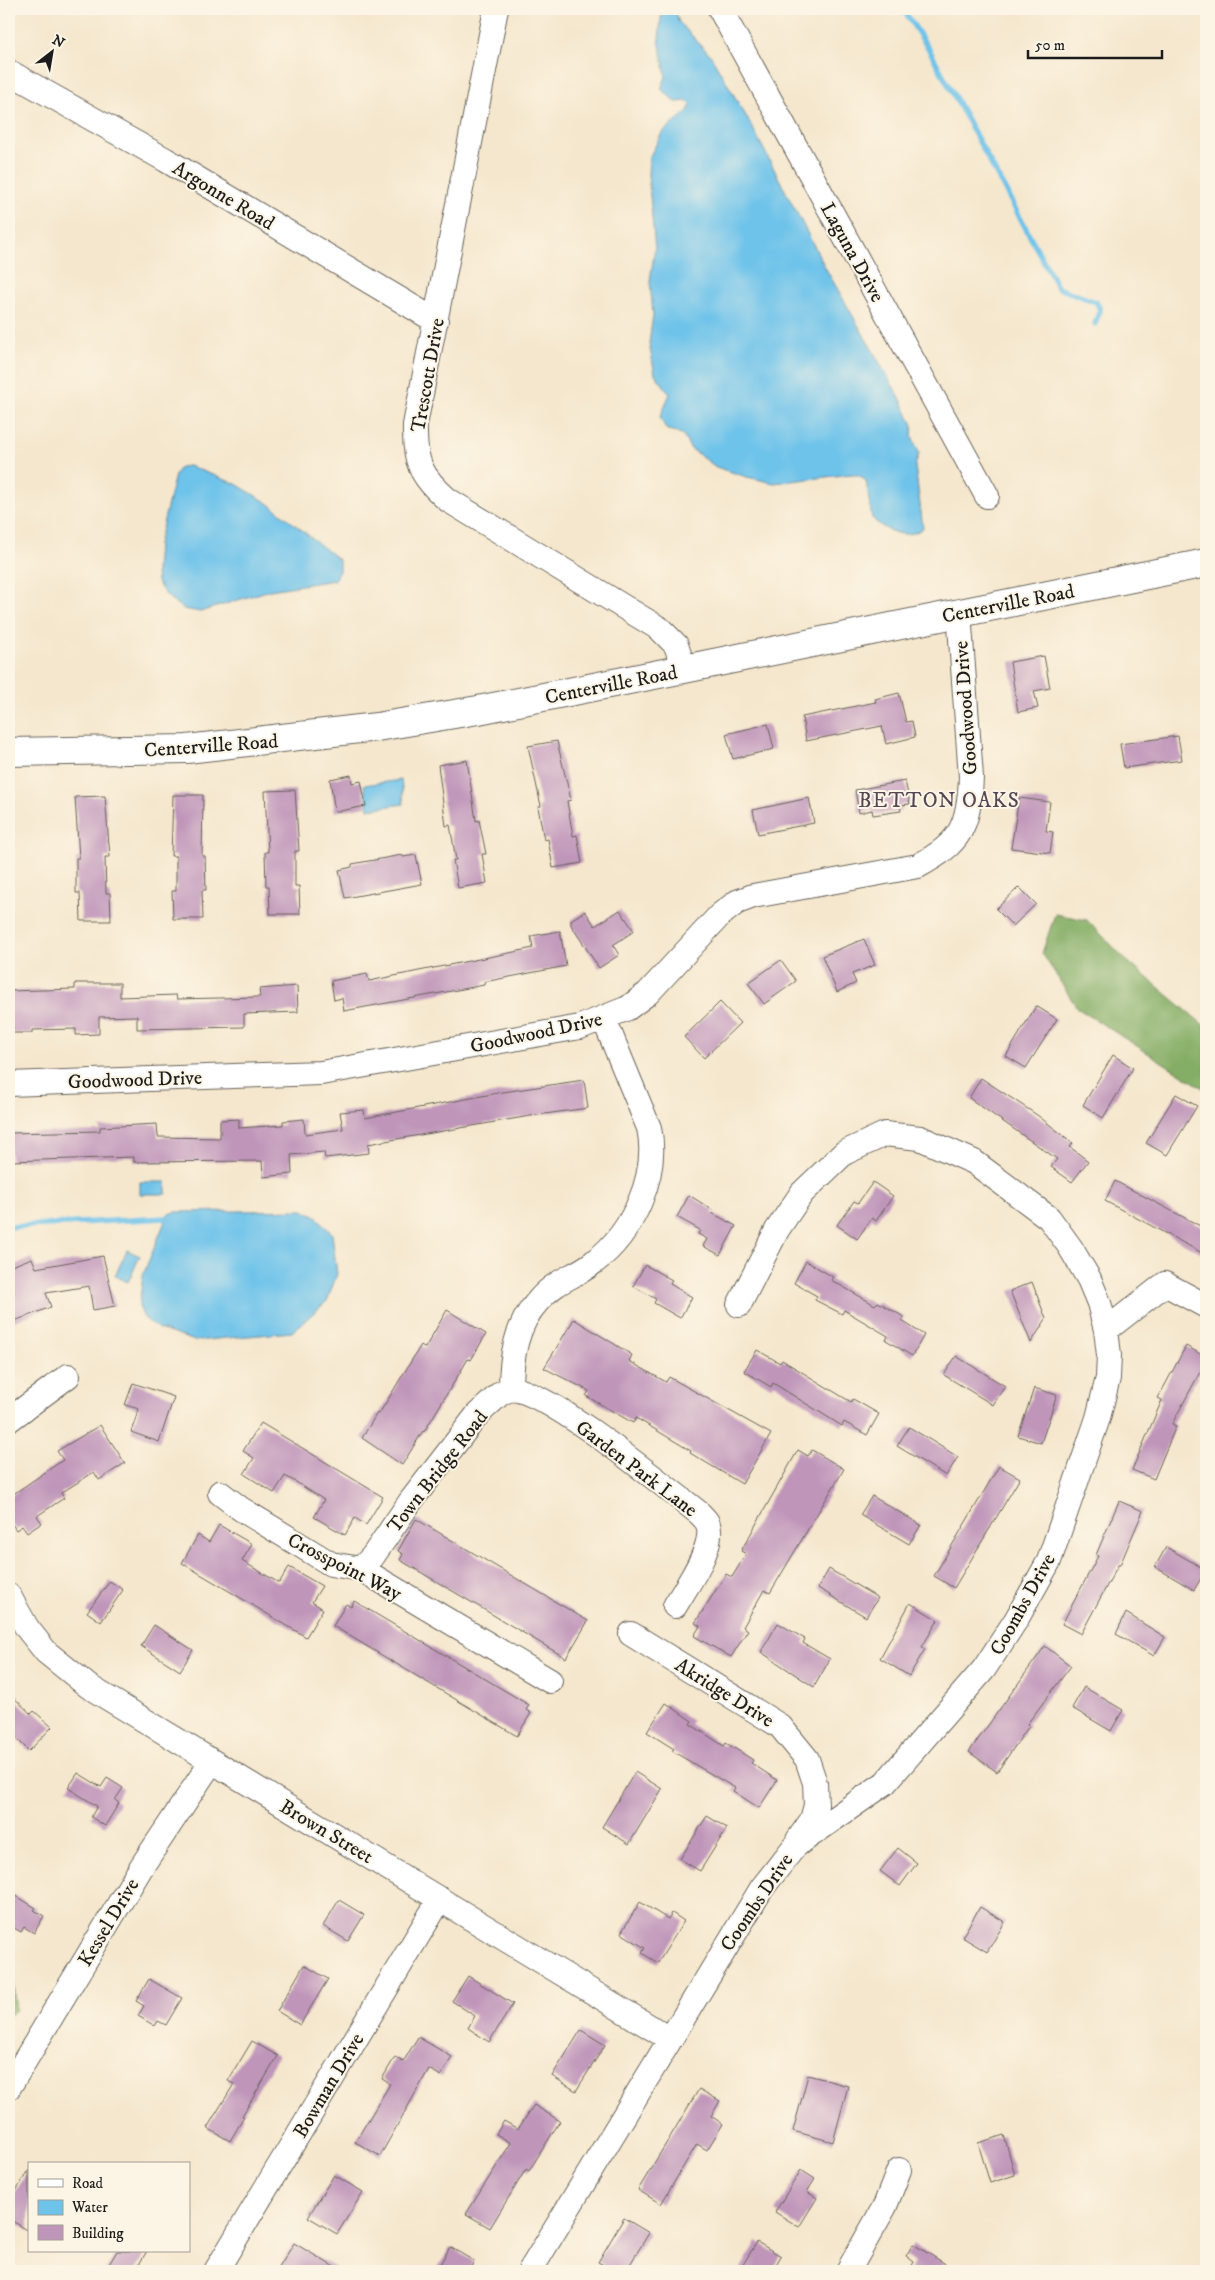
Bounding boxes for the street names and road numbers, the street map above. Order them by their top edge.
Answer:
street label: Argonne Road [168,156,279,236]
street label: Laguna Drive [814,199,889,307]
street label: Trescott Drive [406,316,451,434]
street label: Centerville Road [940,579,1077,630]
street label: Goodwood Drive [949,640,984,776]
street label: Centerville Road [543,660,680,711]
street label: Centerville Road [143,729,279,764]
street label: Goodwood Drive [468,1007,605,1060]
street label: Goodwood Drive [67,1066,203,1095]
street label: Town Bridge Road [382,1405,494,1538]
street label: Garden Park Lane [570,1415,702,1523]
street label: Crosspoint Way [283,1528,406,1607]
street label: Coombs Drive [985,1549,1062,1660]
street label: Akridge Drive [670,1653,778,1734]
street label: Brown Street [275,1795,377,1870]
street label: Coombs Drive [715,1849,799,1956]
street label: Kessel Drive [73,1874,145,1971]
street label: Bowman Drive [288,2029,370,2143]

